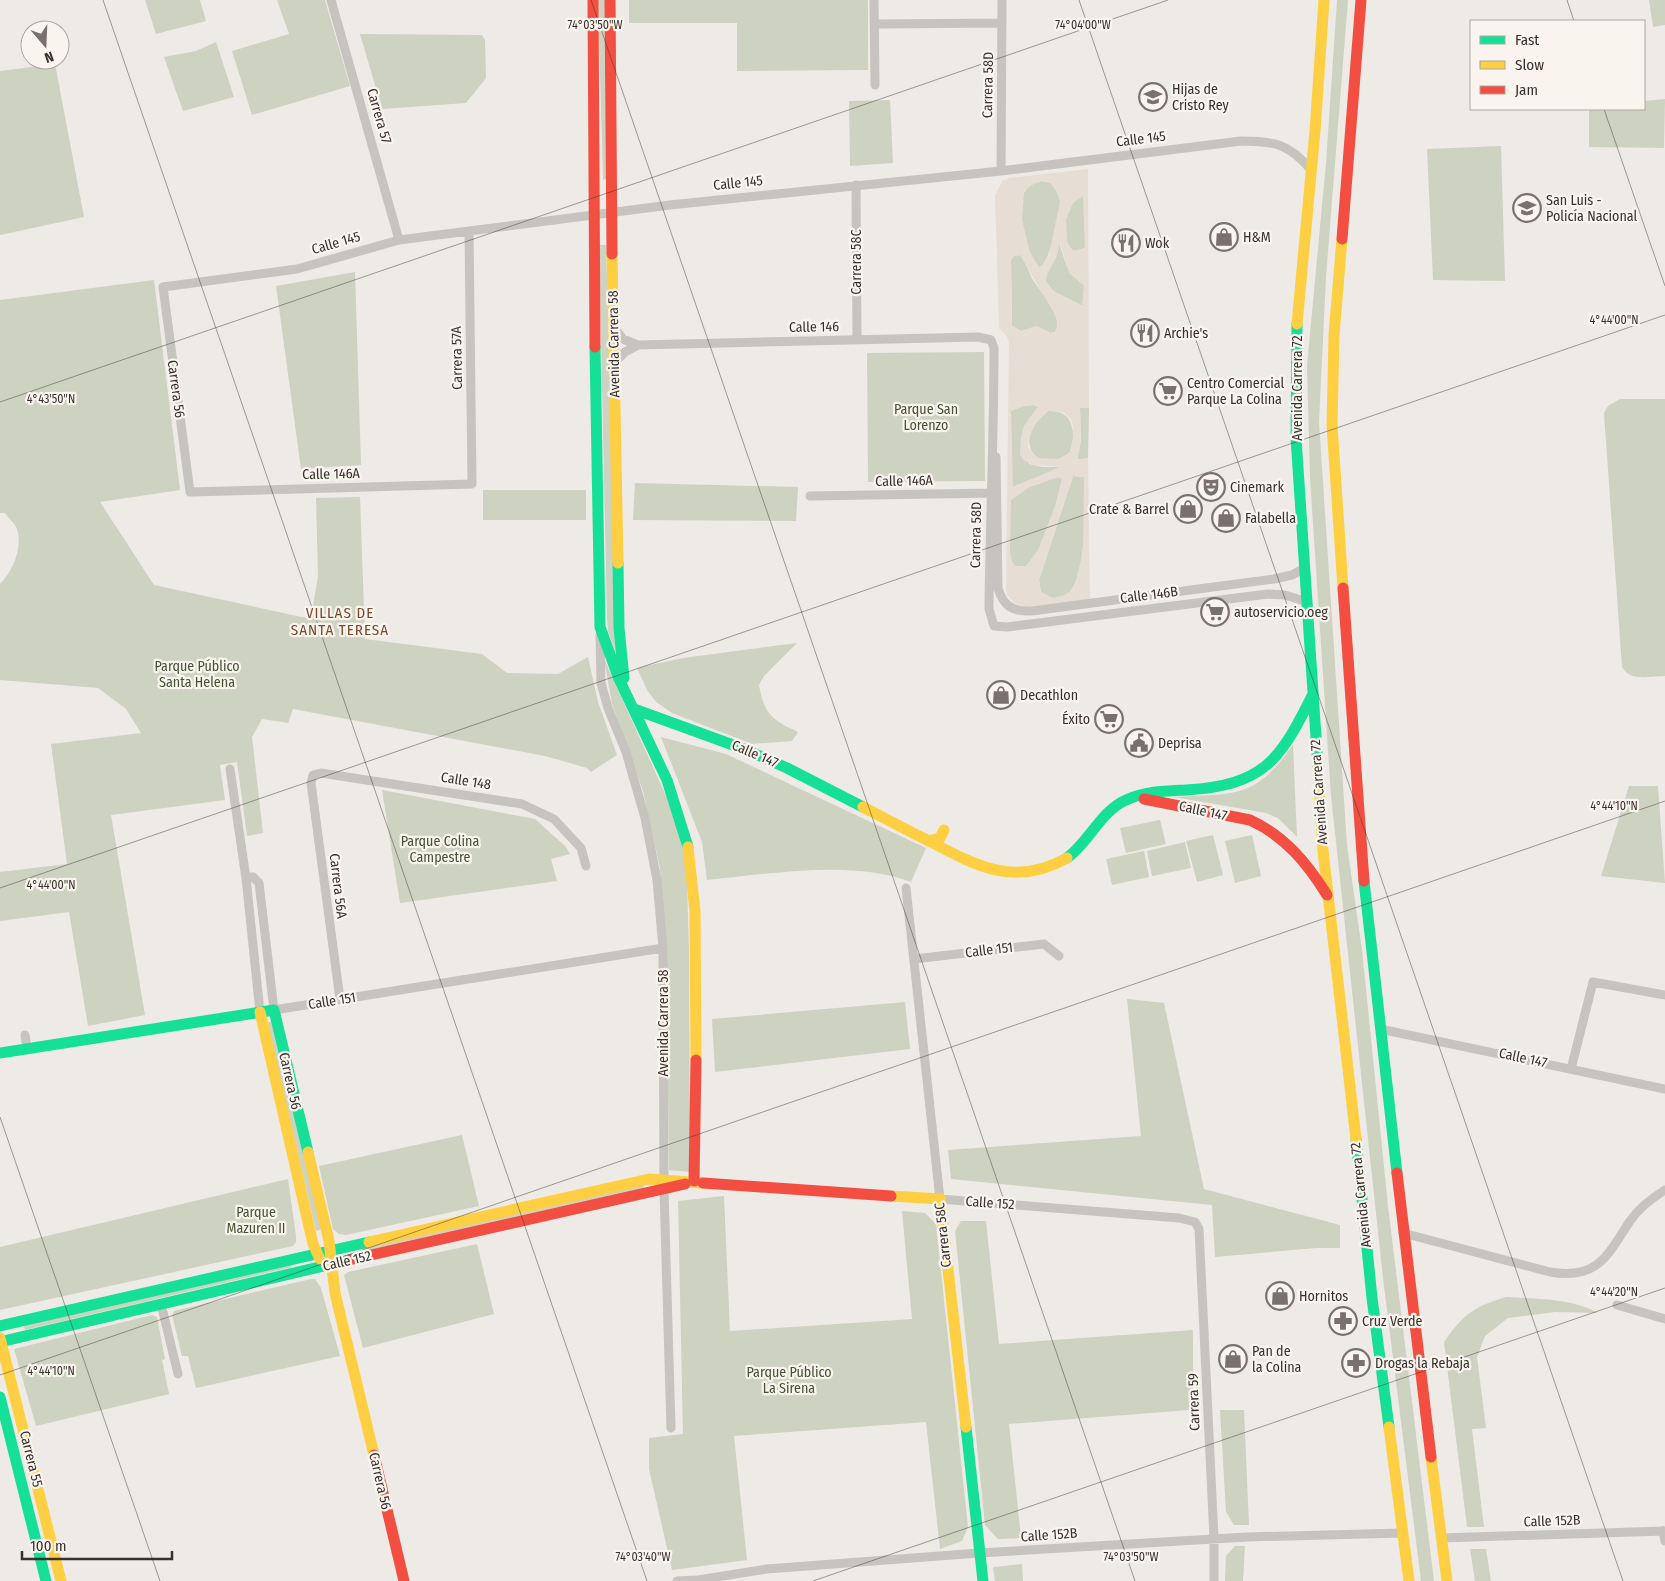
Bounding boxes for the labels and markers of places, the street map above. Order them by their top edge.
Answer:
place label: Hijas de Cristo Rey [1172,81,1230,114]
school or university icon: Hijas de Cristo Rey [1138,82,1168,112]
place label: San Luis - Policía Nacional [1546,192,1637,225]
school or university icon: San Luis - Policía Nacional [1512,193,1542,223]
shop icon: H&M [1209,222,1239,252]
restaurant icon: Wok [1111,228,1141,258]
place label: H&M [1243,229,1271,246]
place label: Wok [1145,235,1170,252]
restaurant icon: Archie's [1130,318,1160,348]
place label: Archie's [1164,325,1208,342]
place label: Centro Comercial Parque La Colina [1187,375,1284,408]
supermarket icon: Centro Comercial Parque La Colina [1153,376,1183,406]
theatre icon: Cinemark [1196,472,1226,502]
place label: Cinemark [1230,479,1284,496]
shop icon: Crate & Barrel [1173,494,1203,524]
place label: Crate & Barrel [1089,501,1169,518]
shop icon: Falabella [1211,503,1241,533]
place label: Falabella [1245,510,1296,527]
supermarket icon: autoservicio.oeg [1200,597,1230,627]
place label: autoservicio.oeg [1234,604,1328,621]
shop icon: Decathlon [986,680,1016,710]
place label: Decathlon [1020,687,1078,704]
supermarket icon: Éxito [1094,704,1124,734]
place label: Éxito [1062,710,1090,728]
public building icon: Deprisa [1124,728,1154,758]
place label: Deprisa [1158,735,1202,752]
shop icon: Hornitos [1265,1281,1295,1311]
place label: Hornitos [1299,1288,1348,1305]
pharmacy icon: Cruz Verde [1328,1306,1358,1336]
place label: Cruz Verde [1362,1313,1423,1330]
place label: Pan de la Colina [1252,1343,1302,1376]
shop icon: Pan de la Colina [1218,1344,1248,1374]
pharmacy icon: Drogas la Rebaja [1341,1348,1371,1378]
place label: Drogas la Rebaja [1375,1355,1470,1372]

